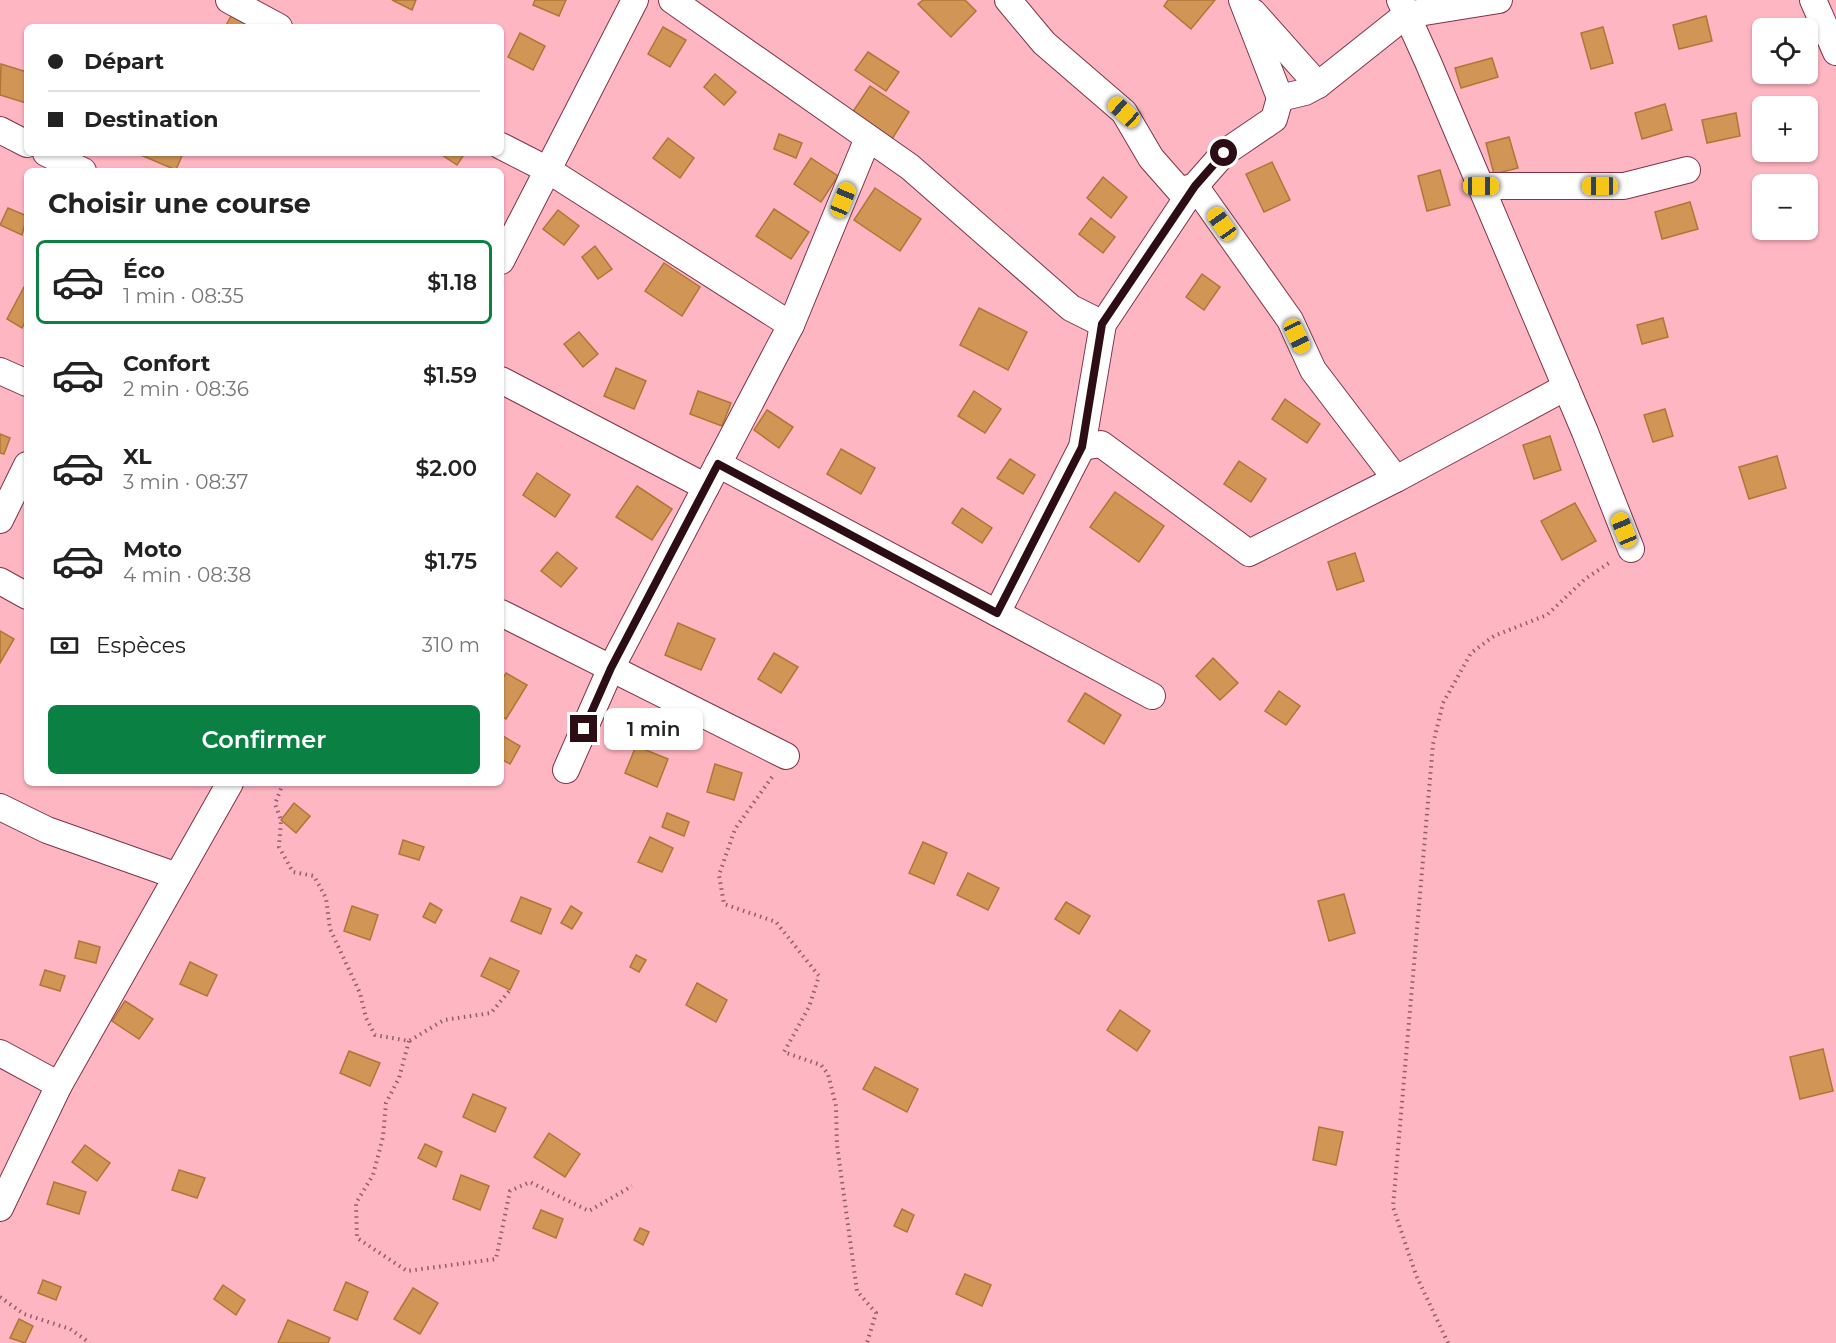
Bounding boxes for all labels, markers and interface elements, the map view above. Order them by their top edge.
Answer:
map controls [1752,18,1818,240]
button: locate [1752,18,1818,84]
text: Départ [84,48,164,75]
car [1105,93,1143,131]
button: + [1752,96,1818,162]
text: Destination [84,106,219,133]
route start [1210,139,1237,166]
button: − [1752,174,1818,240]
car [1463,177,1499,195]
car [1582,177,1618,195]
car [828,180,858,220]
text: Choisir une course [48,187,311,220]
car [1204,204,1240,244]
icon: car [51,255,105,309]
text: Éco [123,257,165,284]
text: $1.18 [427,269,477,296]
text: 1 min · 08:35 [123,284,244,308]
car [1281,316,1313,356]
icon: car [51,348,105,402]
text: Confort [123,350,210,377]
text: $1.59 [423,362,477,389]
text: 2 min · 08:36 [123,377,249,401]
icon: car [51,441,105,495]
text: XL [123,443,152,470]
text: $2.00 [415,455,477,482]
text: 3 min · 08:37 [123,470,248,494]
car [1609,510,1639,550]
icon: car [51,534,105,588]
text: Moto [123,536,182,563]
text: $1.75 [424,548,477,575]
text: 4 min · 08:38 [123,563,251,587]
icon: cash [48,629,81,662]
text: Espèces [96,632,186,659]
text: 310 m [422,633,480,657]
button: Confirmer [48,705,480,774]
callout: 1 min [605,708,704,750]
route end [570,715,597,742]
text: 1 min [627,717,680,741]

